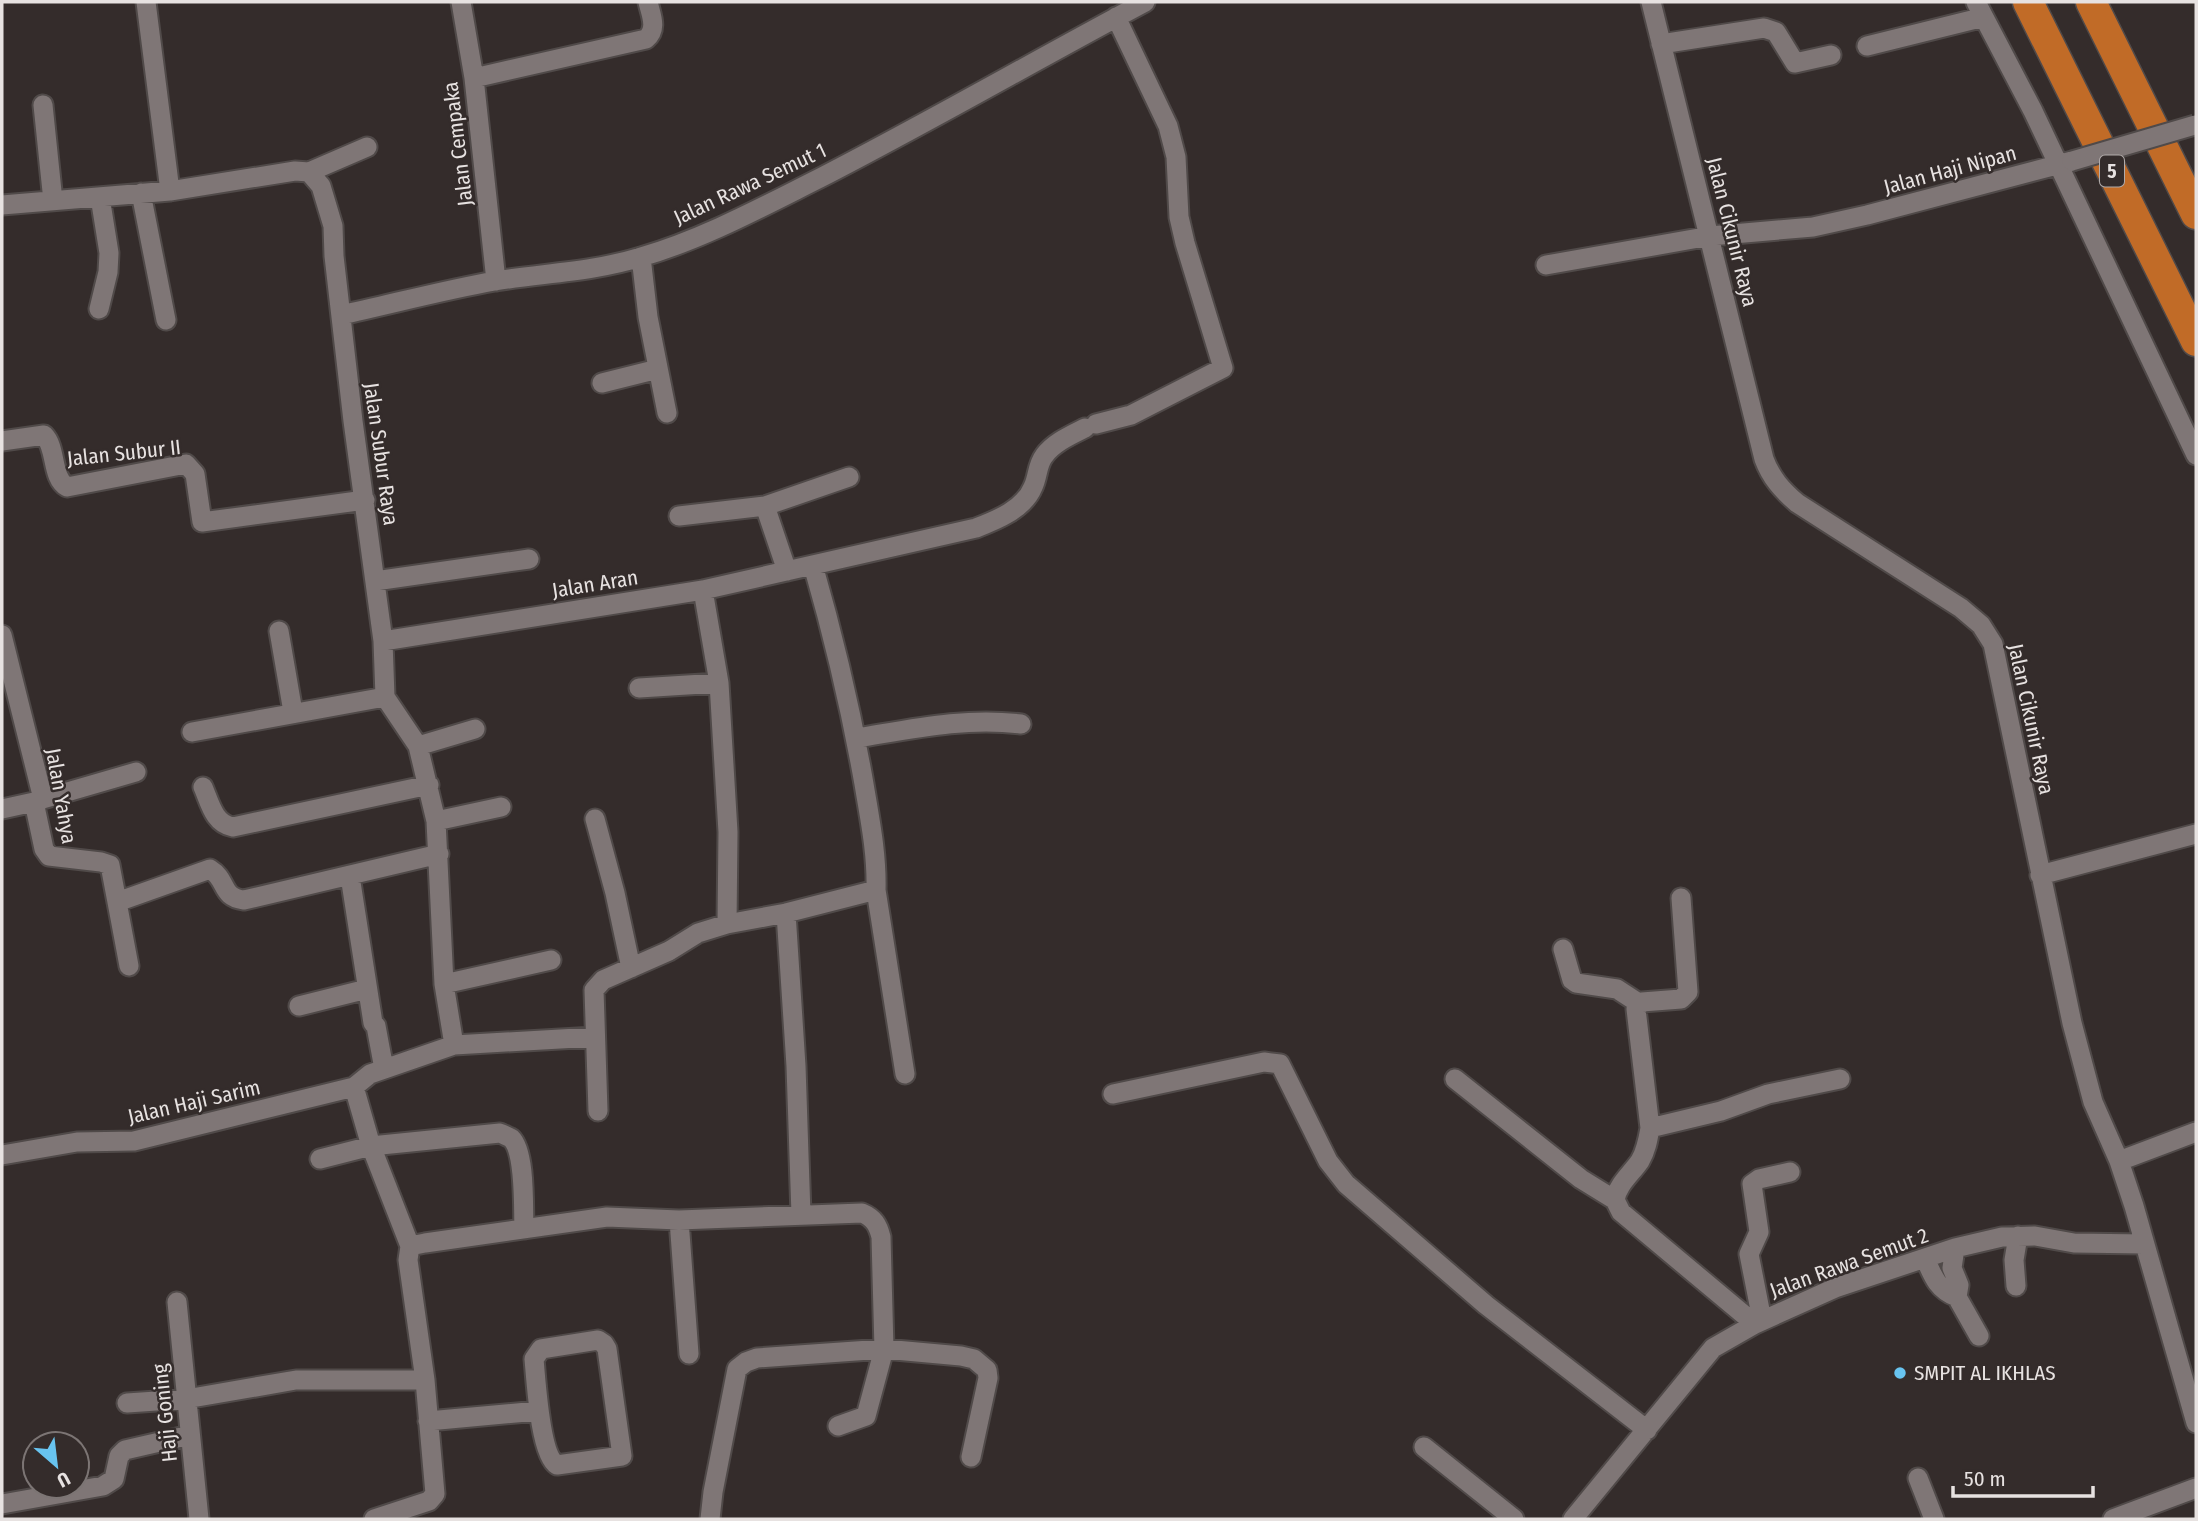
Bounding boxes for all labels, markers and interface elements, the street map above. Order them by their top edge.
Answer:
street label: Jalan Cempaka [437,80,479,208]
street label: Jalan Rawa Semut 1 [669,137,831,231]
street label: Jalan Haji Nipan [1881,140,2019,200]
street label: Jalan Cikunir Raya [1701,154,1763,310]
road number: 5 [2100,155,2124,186]
street label: Jalan Subur Raya [358,381,404,527]
street label: Jalan Subur II [66,434,182,472]
street label: Jalan Aran [550,564,640,604]
street label: Jalan Cikunir Raya [2002,641,2060,797]
street label: Jalan Yahya [40,746,82,846]
street label: Jalan Haji Sarim [125,1074,263,1130]
street label: Jalan Rawa Semut 2 [1766,1222,1932,1304]
place label: SMPIT AL IKHLAS [1914,1360,2056,1386]
street label: Haji Goning [147,1362,183,1463]
marker: SMPIT AL IKHLAS [1892,1365,1908,1381]
north arrow [21,1430,91,1500]
scale bar [1953,1454,2093,1498]
text: 50 m [1964,1466,2006,1492]
text: U [53,1467,74,1492]

